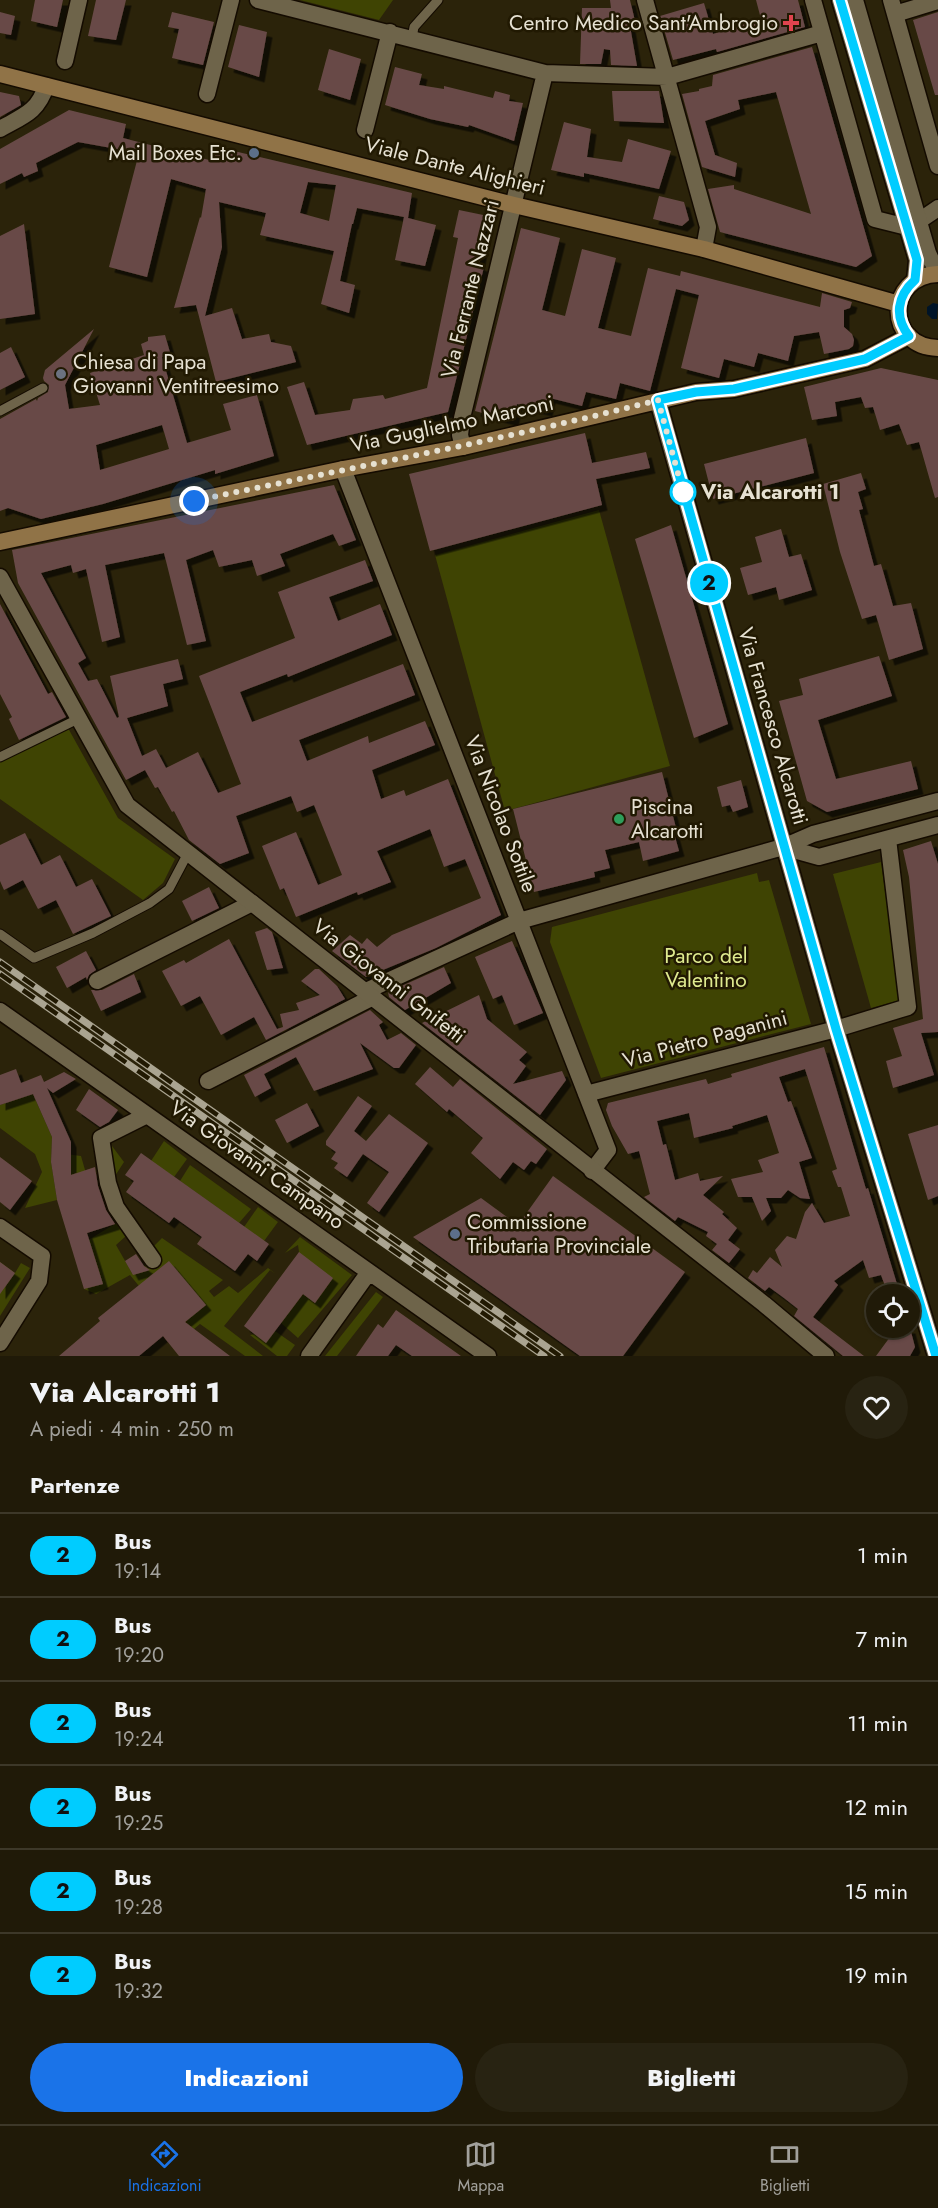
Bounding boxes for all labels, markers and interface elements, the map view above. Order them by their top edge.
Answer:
place label: Centro Medico Sant'Ambrogio [509,8,778,38]
marker: Centro Medico Sant'Ambrogio [782,14,800,32]
street label: Viale Dante Alighieri [362,129,548,203]
place label: Mail Boxes Etc. [108,138,242,168]
marker: Mail Boxes Etc. [247,146,261,160]
street label: Via Ferrante Nazzari [433,196,507,382]
place label: Chiesa di Papa Giovanni Ventitreesimo [73,347,279,401]
marker: Chiesa di Papa Giovanni Ventitreesimo [54,367,68,381]
street label: Via Guglielmo Marconi [348,388,556,460]
place label: Via Alcarotti 1 [700,477,840,507]
marker: Via Alcarotti 1 [670,479,696,505]
your location [179,486,209,516]
line badge: 2 [690,564,728,602]
text: 2 [702,568,716,598]
street label: Via Francesco Alcarotti [730,624,816,828]
street label: Via Nicolao Sottile [457,731,545,897]
place label: Piscina Alcarotti [631,792,704,846]
marker: Piscina Alcarotti [612,812,626,826]
street label: Via Giovanni Gnifetti [306,912,472,1050]
park label: Parco del Valentino [664,941,748,995]
street label: Via Pietro Paganini [619,1003,791,1075]
street label: Via Giovanni Campano [164,1093,350,1237]
place label: Commissione Tributaria Provinciale [467,1207,651,1261]
marker: Commissione Tributaria Provinciale [448,1227,462,1241]
map controls [866,1284,920,1338]
button: locate [866,1284,920,1338]
text: Via Alcarotti 1 [30,1372,220,1413]
button: heart [845,1376,908,1439]
text: A piedi · 4 min · 250 m [30,1415,234,1444]
text: Partenze [30,1469,120,1501]
text: Bus [114,1525,151,1557]
text: 1 min [857,1539,908,1571]
text: 2 [56,1540,70,1570]
text: 19:14 [114,1557,161,1586]
text: Bus [114,1609,151,1641]
text: 7 min [855,1623,908,1655]
text: 2 [56,1624,70,1654]
text: 19:20 [114,1641,164,1670]
text: Bus [114,1693,151,1725]
text: 11 min [847,1707,908,1739]
text: 2 [56,1708,70,1738]
text: 19:24 [114,1725,164,1754]
text: Bus [114,1777,151,1809]
text: 12 min [845,1791,908,1823]
text: 2 [56,1792,70,1822]
text: 19:25 [114,1809,163,1838]
text: Bus [114,1861,151,1893]
text: 15 min [845,1875,908,1907]
text: 2 [56,1876,70,1906]
text: 19:28 [114,1893,163,1922]
text: Bus [114,1945,151,1977]
text: 19 min [844,1959,908,1991]
text: 2 [56,1960,70,1990]
text: 19:32 [114,1977,163,2006]
button: Indicazioni [30,2043,463,2112]
button: Biglietti [475,2043,908,2112]
tab: Indicazioni [128,2138,202,2197]
tab: Mappa [458,2138,504,2197]
tab: Biglietti [760,2138,810,2197]

